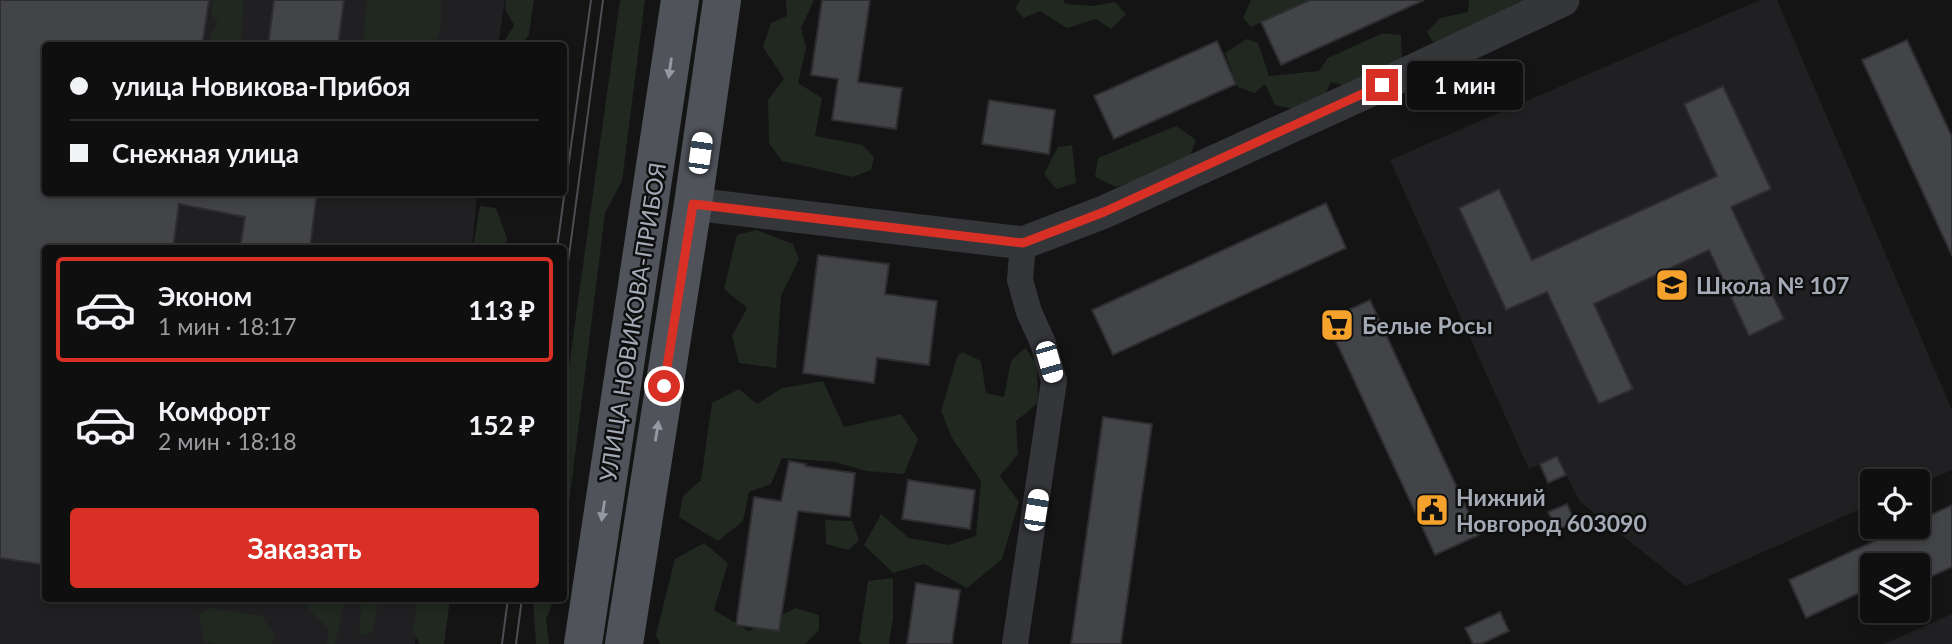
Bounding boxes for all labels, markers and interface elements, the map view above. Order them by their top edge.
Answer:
one-way arrow [664,57,675,79]
callout: 1 мин [1406,60,1522,110]
route end [1366,69,1398,101]
text: улица Новикова-Прибоя [112,70,410,102]
text: 1 мин [1434,71,1496,99]
car [687,131,714,175]
text: Снежная улица [112,137,299,169]
street label: УЛИЦА НОВИКОВА-ПРИБОЯ [593,160,671,484]
school or university icon: Школа № 107 [1653,266,1691,304]
place label: Школа № 107 [1696,271,1849,299]
icon: car [74,278,137,341]
text: Эконом [158,280,252,312]
text: 113 ₽ [468,294,535,326]
supermarket icon: Белые Росы [1318,306,1356,344]
place label: Белые Росы [1362,311,1492,339]
text: 1 мин · 18:17 [158,312,297,340]
car [1034,339,1065,385]
route start [648,370,680,402]
icon: car [74,393,137,456]
text: Комфорт [158,395,270,427]
text: 152 ₽ [468,409,535,441]
one-way arrow [652,420,663,442]
text: 2 мин · 18:18 [158,427,297,455]
map controls [1860,469,1930,623]
button: locate [1860,469,1930,539]
place label: Нижний Новгород 603090 [1456,483,1647,537]
car [1023,488,1050,532]
public building icon: Нижний Новгород 603090 [1413,491,1451,529]
one-way arrow [597,500,608,522]
button: Заказать [70,508,539,588]
button: layers [1860,553,1930,623]

